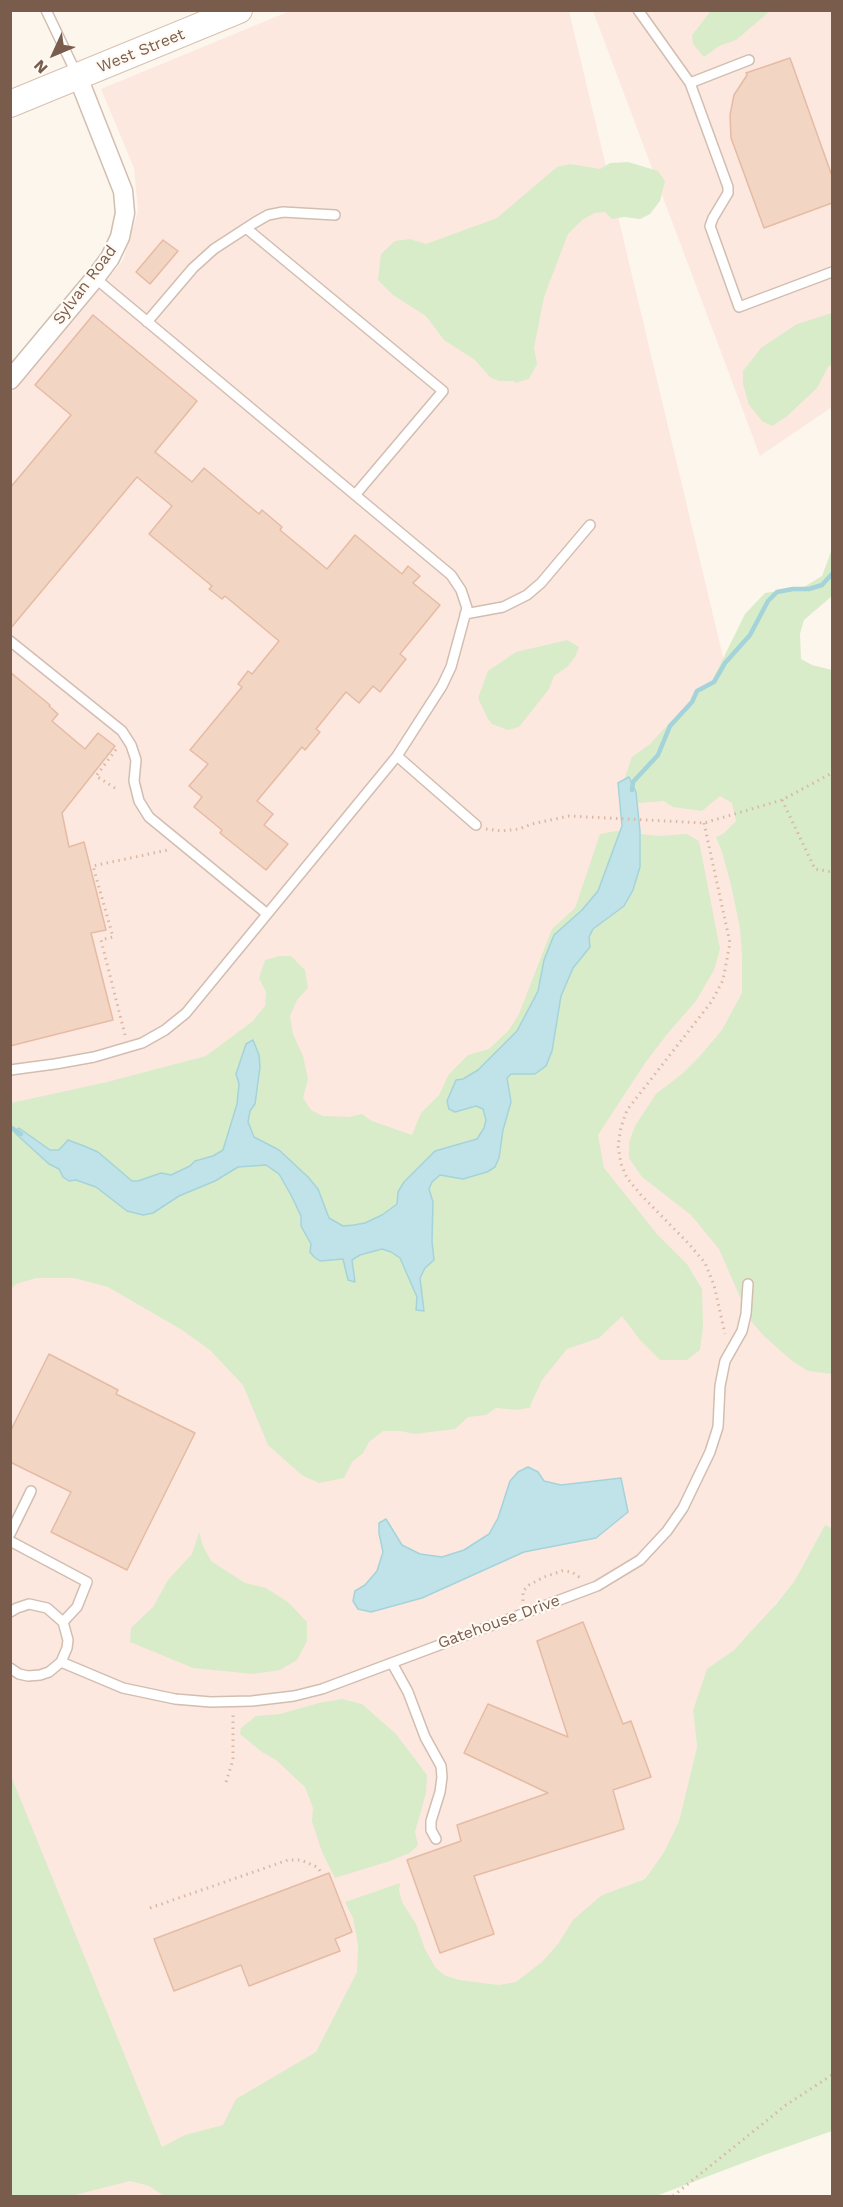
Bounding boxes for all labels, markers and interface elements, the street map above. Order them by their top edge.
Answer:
north arrow [24,24,84,84]
street label: West Street [94,25,188,77]
text: N [30,56,52,78]
street label: Sylvan Road [49,242,121,328]
street label: Gatehouse Drive [435,1591,563,1653]

